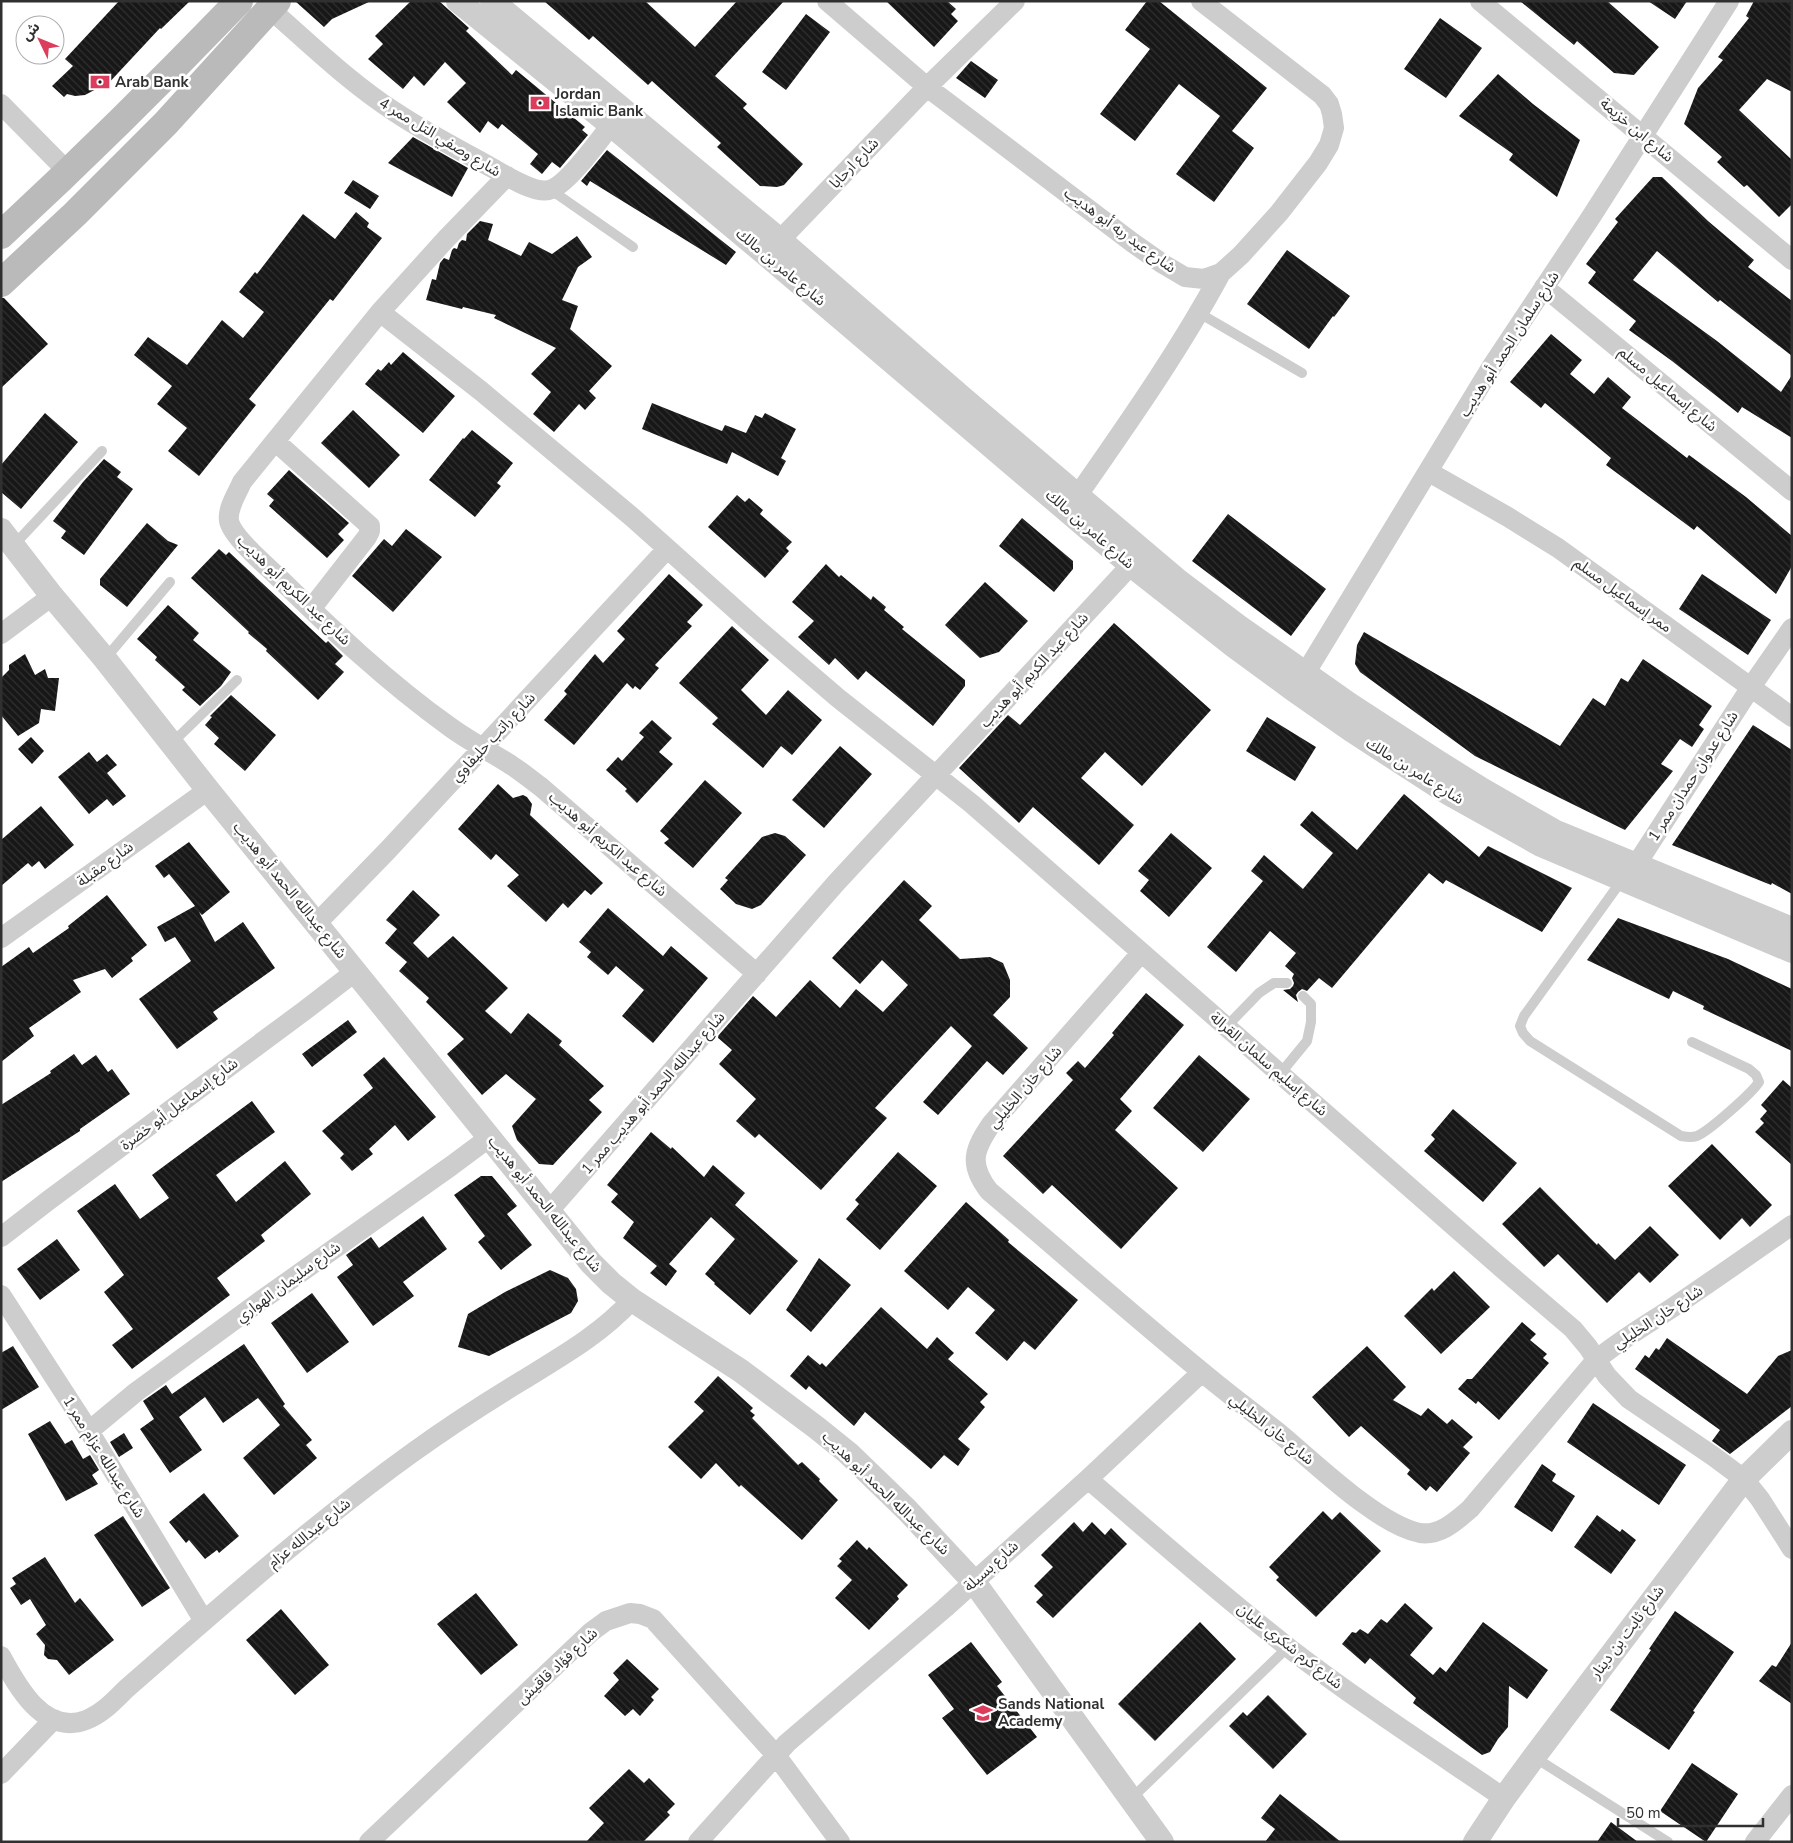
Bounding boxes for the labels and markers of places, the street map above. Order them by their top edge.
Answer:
bank icon: Arab Bank [89,71,111,93]
place label: Arab Bank [115,72,190,92]
place label: Jordan Islamic Bank [554,84,644,121]
bank icon: Jordan Islamic Bank [529,92,551,114]
place label: Sands National Academy [998,1694,1104,1731]
school or university icon: Sands National Academy [972,1702,994,1724]

